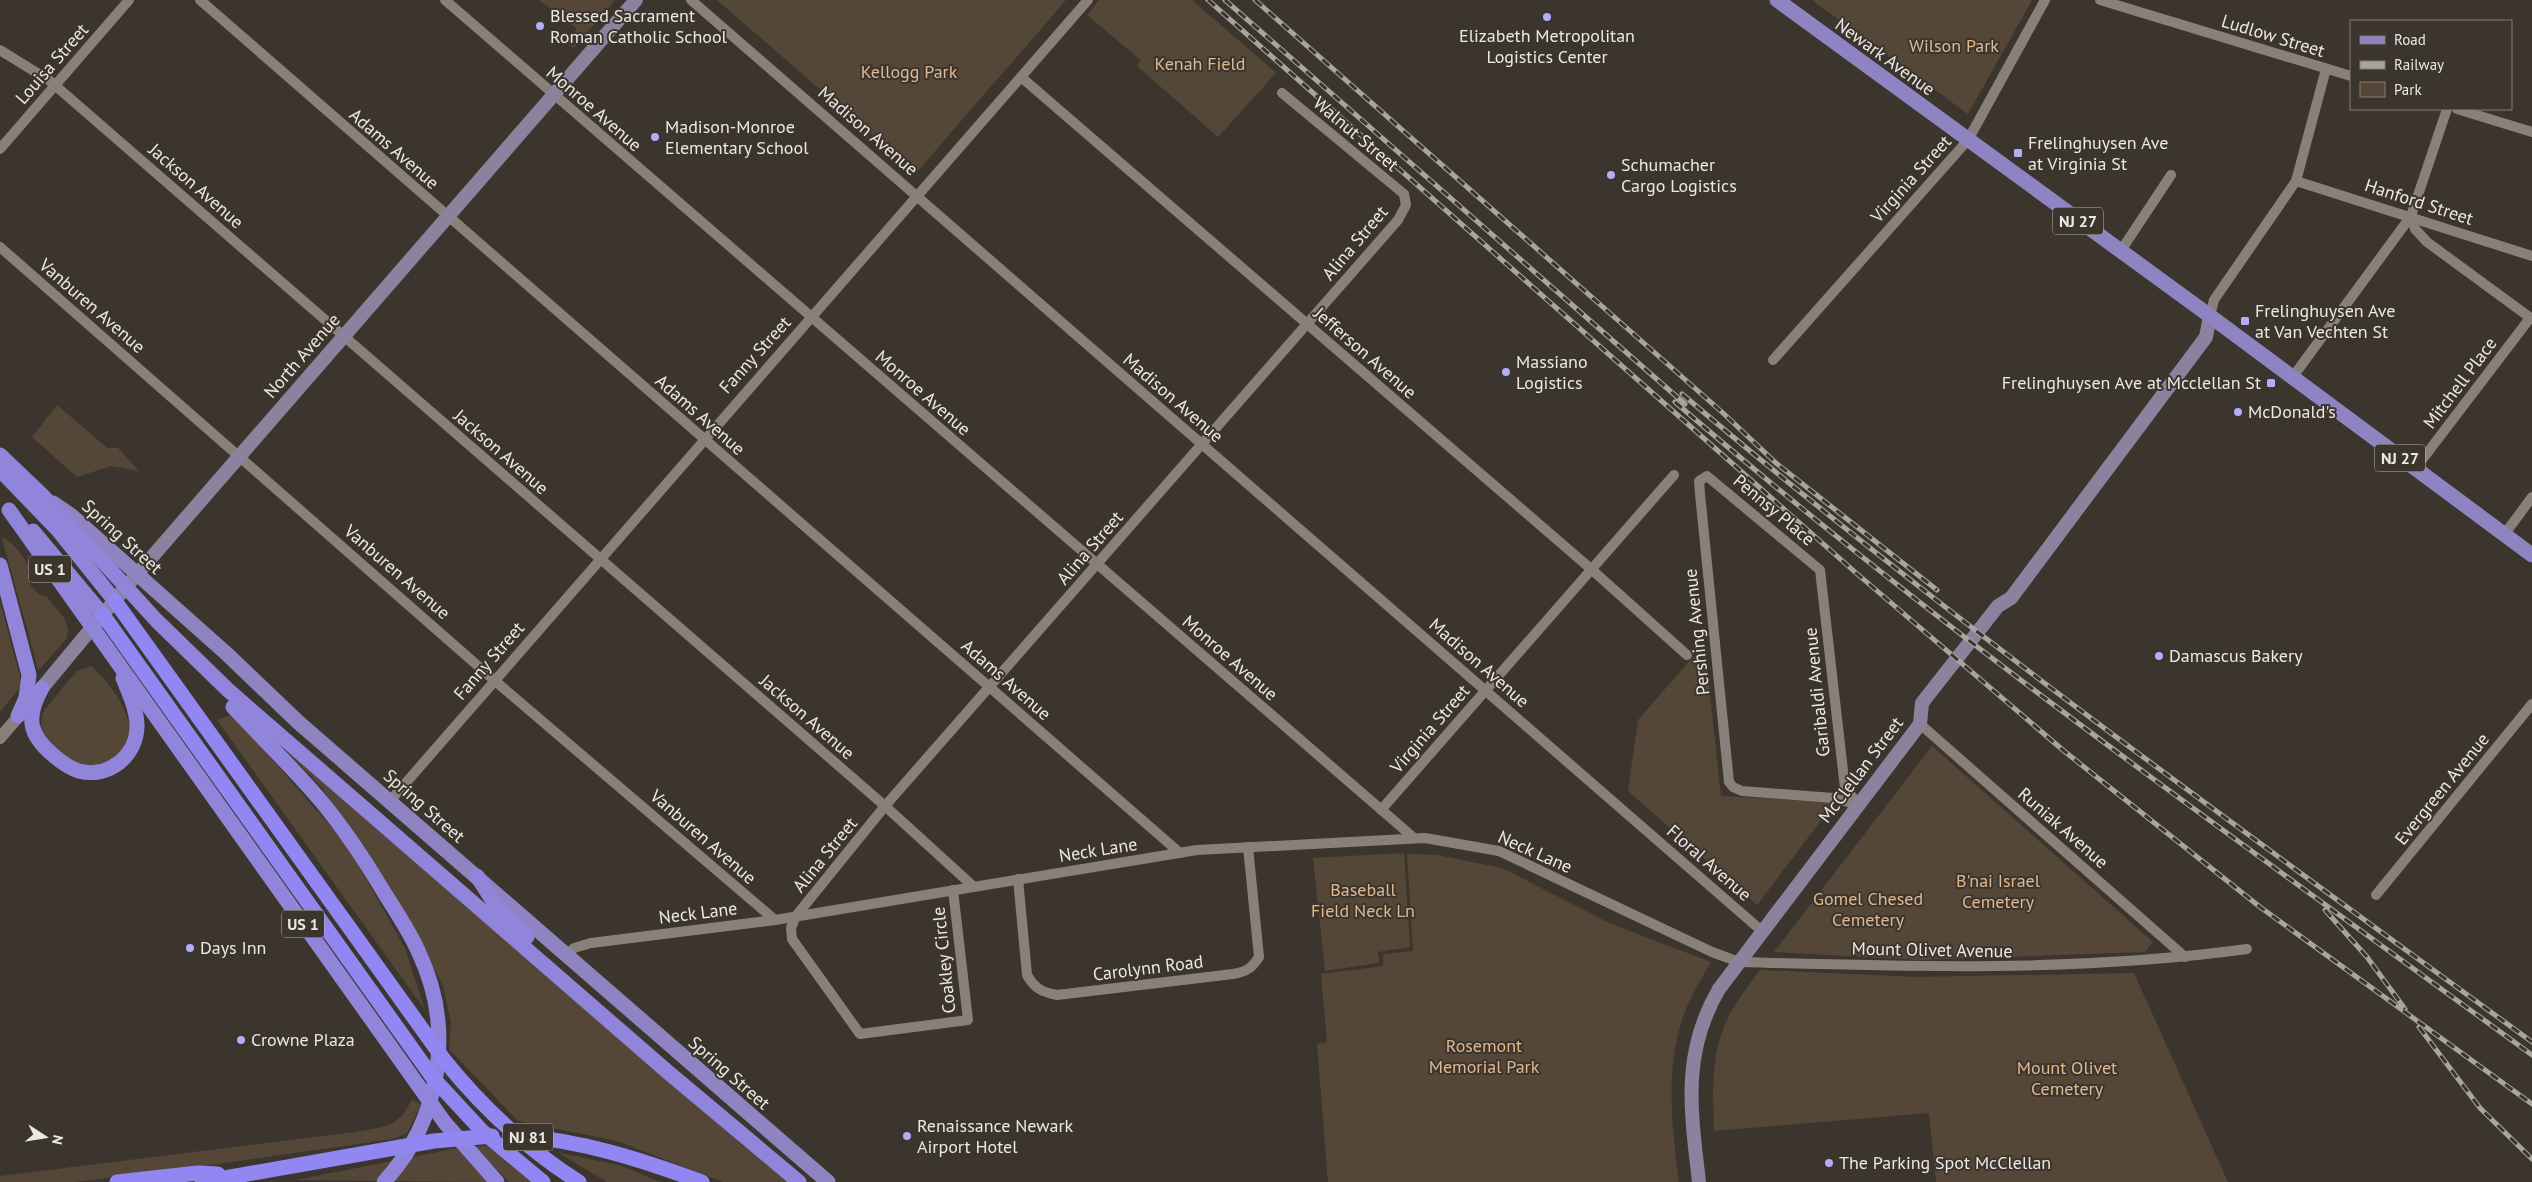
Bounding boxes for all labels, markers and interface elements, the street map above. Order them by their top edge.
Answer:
place label: Blessed Sacrament Roman Catholic School [550,4,728,48]
street label: Ludlow Street [2219,9,2327,62]
marker: Elizabeth Metropolitan Logistics Center [1541,11,1553,23]
street label: Newark Avenue [1831,13,1940,101]
street label: Louisa Street [10,19,93,109]
marker: Blessed Sacrament Roman Catholic School [534,20,546,32]
legend [2350,20,2512,110]
place label: Elizabeth Metropolitan Logistics Center [1459,24,1635,68]
text: Road [2394,30,2426,49]
park label: Wilson Park [1909,34,1999,57]
park label: Kenah Field [1155,52,1245,75]
text: Railway [2394,55,2444,74]
park label: Kellogg Park [861,60,958,83]
street label: Monroe Avenue [542,61,647,156]
text: Park [2394,80,2422,99]
street label: Madison Avenue [814,81,923,180]
street label: Walnut Street [1309,91,1404,176]
street label: Adams Avenue [345,103,444,194]
place label: Madison-Monroe Elementary School [665,115,809,159]
street label: Virginia Street [1865,130,1956,228]
marker: Madison-Monroe Elementary School [649,131,661,143]
place label: Frelinghuysen Ave at Virginia St [2028,131,2168,175]
street label: Jackson Avenue [143,137,249,233]
marker: Frelinghuysen Ave at Virginia St [2012,147,2024,159]
place label: Schumacher Cargo Logistics [1621,153,1737,197]
marker: Schumacher Cargo Logistics [1605,169,1617,181]
street label: Hanford Street [2362,173,2476,230]
street label: Alina Street [1317,201,1392,285]
road number: NJ 27 [2053,208,2103,235]
street label: Vanburen Avenue [34,253,150,358]
place label: Frelinghuysen Ave at Van Vechten St [2255,299,2395,343]
street label: Jefferson Avenue [1309,301,1421,403]
street label: North Avenue [259,309,345,403]
street label: Fanny Street [714,311,795,398]
marker: Frelinghuysen Ave at Van Vechten St [2239,315,2251,327]
street label: Mitchell Place [2418,332,2501,433]
street label: Monroe Avenue [871,345,976,440]
street label: Madison Avenue [1119,348,1228,447]
place label: Massiano Logistics [1516,350,1588,394]
marker: Massiano Logistics [1500,366,1512,378]
street label: Adams Avenue [651,369,750,460]
place label: Frelinghuysen Ave at Mcclellan St [2002,371,2261,394]
marker: Frelinghuysen Ave at Mcclellan St [2265,377,2277,389]
place label: McDonald's [2248,400,2336,423]
street label: Jackson Avenue [448,403,554,499]
marker: McDonald's [2232,406,2244,418]
road number: NJ 27 [2375,444,2425,472]
street label: Pennsy Place [1729,469,1820,550]
street label: Spring Street [77,494,167,579]
street label: Alina Street [1051,506,1128,589]
street label: Vanburen Avenue [339,519,455,624]
road number: US 1 [29,556,71,582]
street label: Pershing Avenue [1678,568,1715,696]
street label: Monroe Avenue [1178,610,1283,705]
street label: Madison Avenue [1425,613,1534,712]
street label: Fanny Street [448,617,529,705]
street label: Garibaldi Avenue [1798,626,1835,758]
street label: Adams Avenue [957,634,1056,725]
place label: Damascus Bakery [2169,644,2303,667]
marker: Damascus Bakery [2153,650,2165,662]
street label: Jackson Avenue [754,668,860,764]
street label: Virginia Street [1384,680,1474,778]
street label: McClellan Street [1813,712,1908,827]
street label: Evergreen Avenue [2389,728,2494,849]
street label: Spring Street [379,764,470,847]
street label: Runiak Avenue [2013,782,2113,873]
street label: Vanburen Avenue [645,784,761,889]
street label: Alina Street [787,812,862,897]
street label: Floral Avenue [1662,820,1756,906]
street label: Neck Lane [1494,825,1576,878]
street label: Neck Lane [1057,832,1139,867]
park label: B'nai Israel Cemetery [1956,869,2041,913]
park label: Baseball Field Neck Ln [1311,878,1415,922]
park label: Gomel Chesed Cemetery [1813,887,1923,931]
street label: Neck Lane [657,896,739,929]
street label: Coakley Circle [926,906,961,1015]
road number: US 1 [282,911,324,938]
place label: Days Inn [200,936,266,959]
street label: Mount Olivet Avenue [1851,937,2013,962]
marker: Days Inn [184,942,196,954]
street label: Carolynn Road [1091,949,1204,986]
place label: Crowne Plaza [251,1028,355,1051]
street label: Spring Street [684,1031,775,1114]
marker: Crowne Plaza [235,1034,247,1046]
park label: Rosemont Memorial Park [1429,1034,1540,1078]
park label: Mount Olivet Cemetery [2017,1056,2117,1100]
north arrow [20,1112,70,1162]
place label: Renaissance Newark Airport Hotel [917,1114,1074,1158]
road number: NJ 81 [503,1124,553,1150]
marker: Renaissance Newark Airport Hotel [901,1130,913,1142]
text: N [48,1133,67,1146]
place label: The Parking Spot McClellan [1839,1151,2051,1174]
marker: The Parking Spot McClellan [1823,1157,1835,1169]

